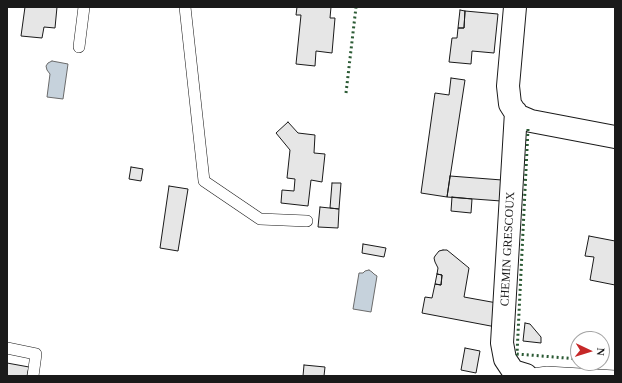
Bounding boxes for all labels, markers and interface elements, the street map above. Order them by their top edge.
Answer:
street label: CHEMIN GRESCOUX [498,191,518,307]
north arrow [570,331,610,371]
text: N [595,347,607,356]

